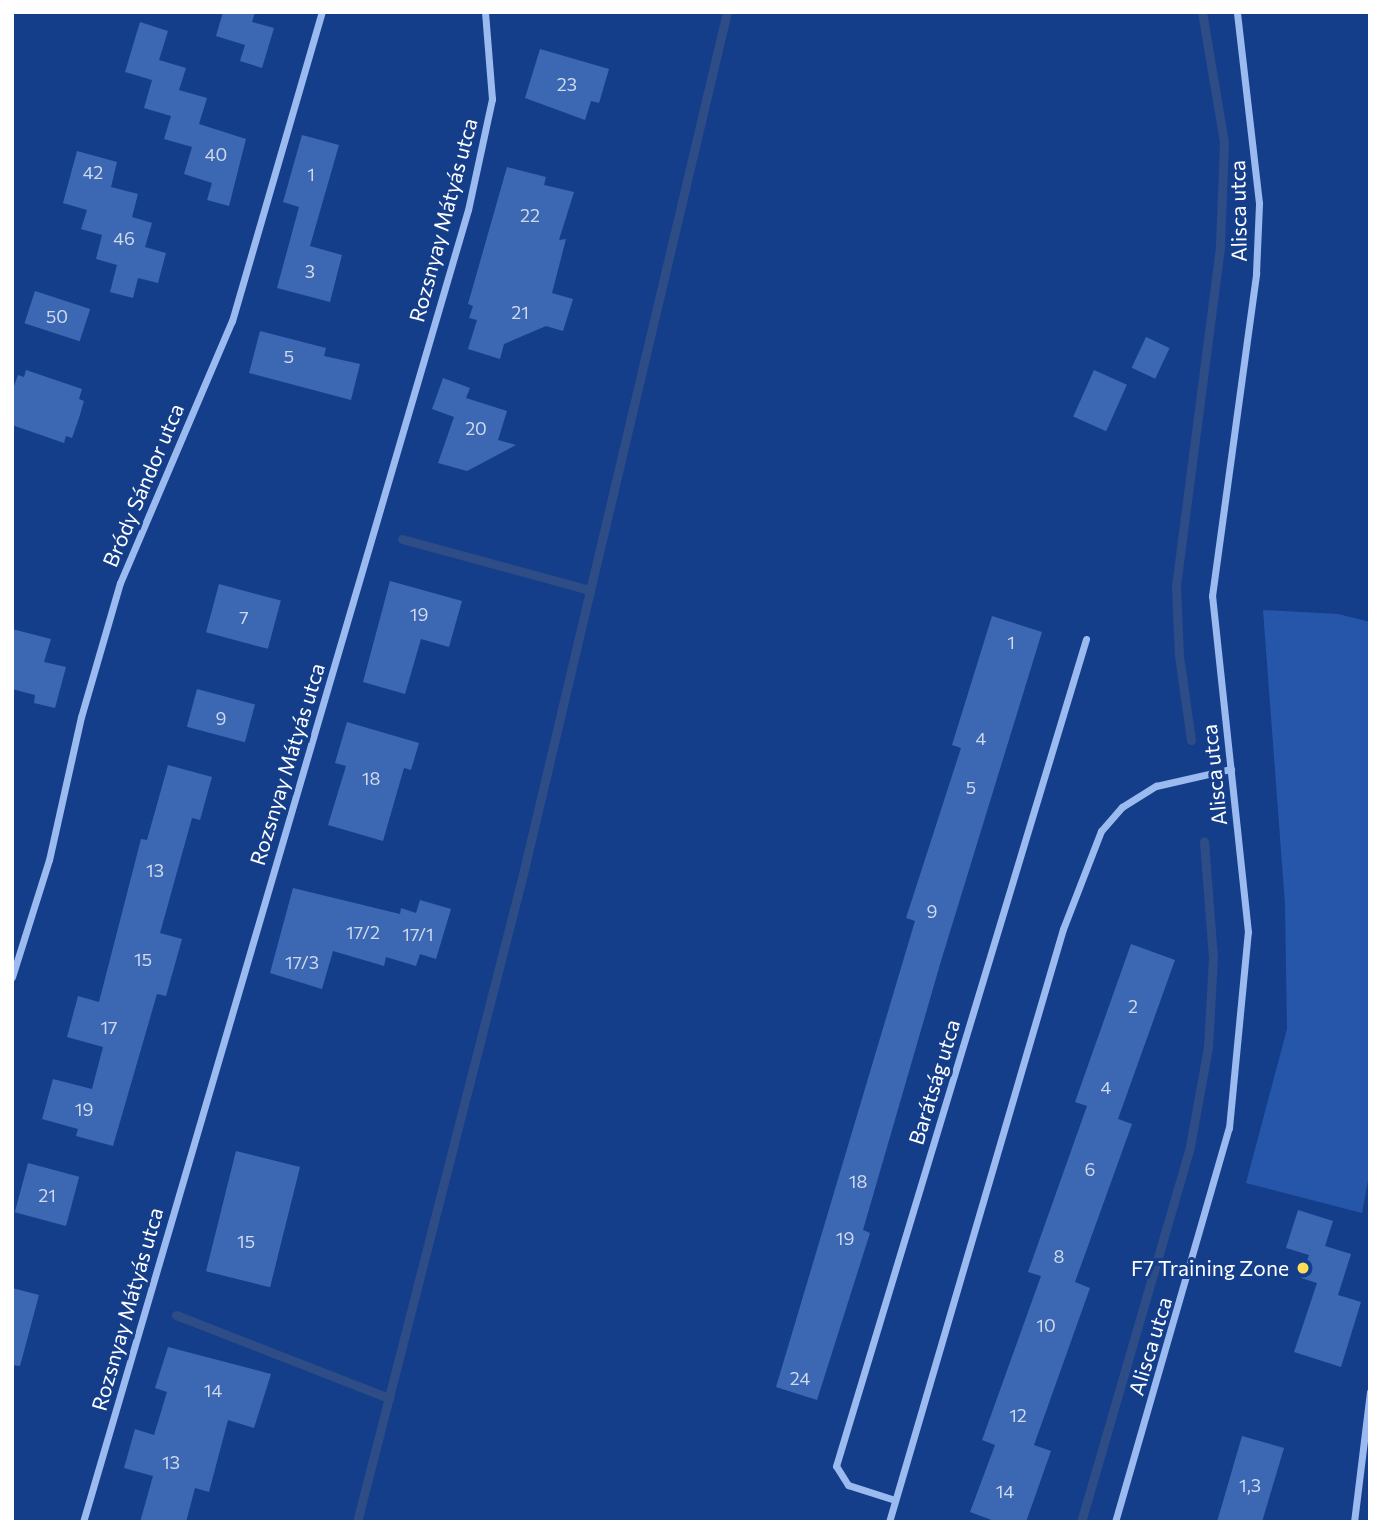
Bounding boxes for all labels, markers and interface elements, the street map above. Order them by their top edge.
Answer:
house number: 23 [557,73,577,95]
street label: Rozsnyay Mátyás utca [404,115,482,325]
house number: 40 [205,143,227,165]
street label: Alisca utca [1225,160,1251,262]
house number: 42 [83,161,103,183]
house number: 1 [307,163,315,185]
house number: 22 [520,204,540,226]
house number: 46 [113,227,135,249]
house number: 3 [305,260,315,282]
house number: 21 [511,301,529,323]
house number: 50 [46,305,68,327]
house number: 5 [284,345,294,367]
street label: Bródy Sándor utca [97,400,189,570]
house number: 20 [465,417,487,439]
house number: 19 [410,603,428,625]
house number: 7 [239,606,249,628]
house number: 1 [1007,631,1015,653]
street label: Rozsnyay Mátyás utca [244,660,330,868]
house number: 9 [216,707,226,729]
street label: Alisca utca [1196,723,1232,827]
house number: 4 [976,727,986,749]
house number: 18 [362,767,380,789]
house number: 5 [966,776,976,798]
house number: 13 [146,859,164,881]
house number: 9 [927,900,937,922]
house number: 17/2 [346,921,380,943]
house number: 17/1 [402,923,434,945]
house number: 15 [134,948,152,970]
house number: 17/3 [285,951,319,973]
house number: 2 [1128,995,1138,1017]
house number: 17 [100,1016,118,1038]
street label: Barátság utca [903,1016,965,1148]
house number: 4 [1101,1076,1111,1098]
house number: 19 [75,1098,93,1120]
house number: 6 [1085,1158,1095,1180]
house number: 18 [849,1170,867,1192]
house number: 21 [38,1184,56,1206]
street label: Rozsnyay Mátyás utca [86,1205,168,1413]
house number: 19 [836,1227,854,1249]
house number: 15 [237,1230,255,1252]
house number: 8 [1054,1245,1064,1267]
place label: F7 Training Zone [1131,1255,1289,1281]
marker: F7 Training Zone [1295,1260,1311,1276]
street label: Alisca utca [1123,1294,1177,1398]
house number: 10 [1036,1314,1056,1336]
house number: 24 [790,1367,810,1389]
house number: 14 [204,1379,222,1401]
house number: 12 [1009,1404,1027,1426]
house number: 13 [162,1451,180,1473]
house number: 1,3 [1239,1474,1261,1496]
house number: 14 [996,1480,1014,1502]

